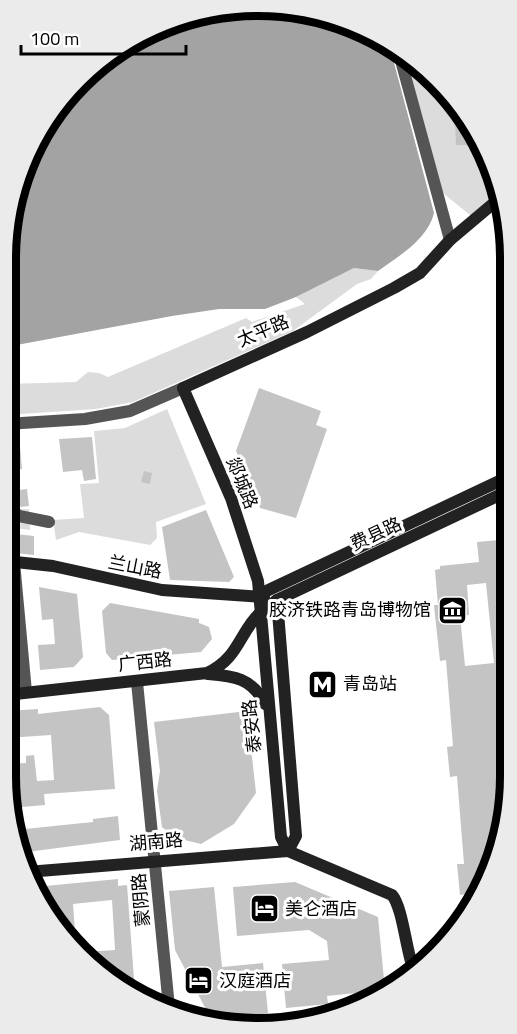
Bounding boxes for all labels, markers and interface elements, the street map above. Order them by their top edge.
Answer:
scale bar [21,18,186,56]
text: 100 m [30,25,79,52]
street label: 太平路 [233,308,293,354]
street label: 郯城路 [220,453,265,513]
street label: 费县路 [346,510,406,557]
street label: 兰山路 [106,548,164,585]
museum icon: 胶济铁路青岛博物馆 [436,594,468,626]
place label: 胶济铁路青岛博物馆 [269,596,431,623]
street label: 广西路 [117,645,173,678]
metro station icon: 青岛站 [306,668,338,700]
place label: 青岛站 [343,670,397,697]
street label: 泰安路 [235,698,268,754]
street label: 湖南路 [128,826,184,857]
street label: 蒙阴路 [125,872,156,928]
hotel icon: 美仑酒店 [248,893,280,925]
place label: 美仑酒店 [285,895,357,922]
hotel icon: 汉庭酒店 [182,965,214,997]
place label: 汉庭酒店 [219,967,291,994]

